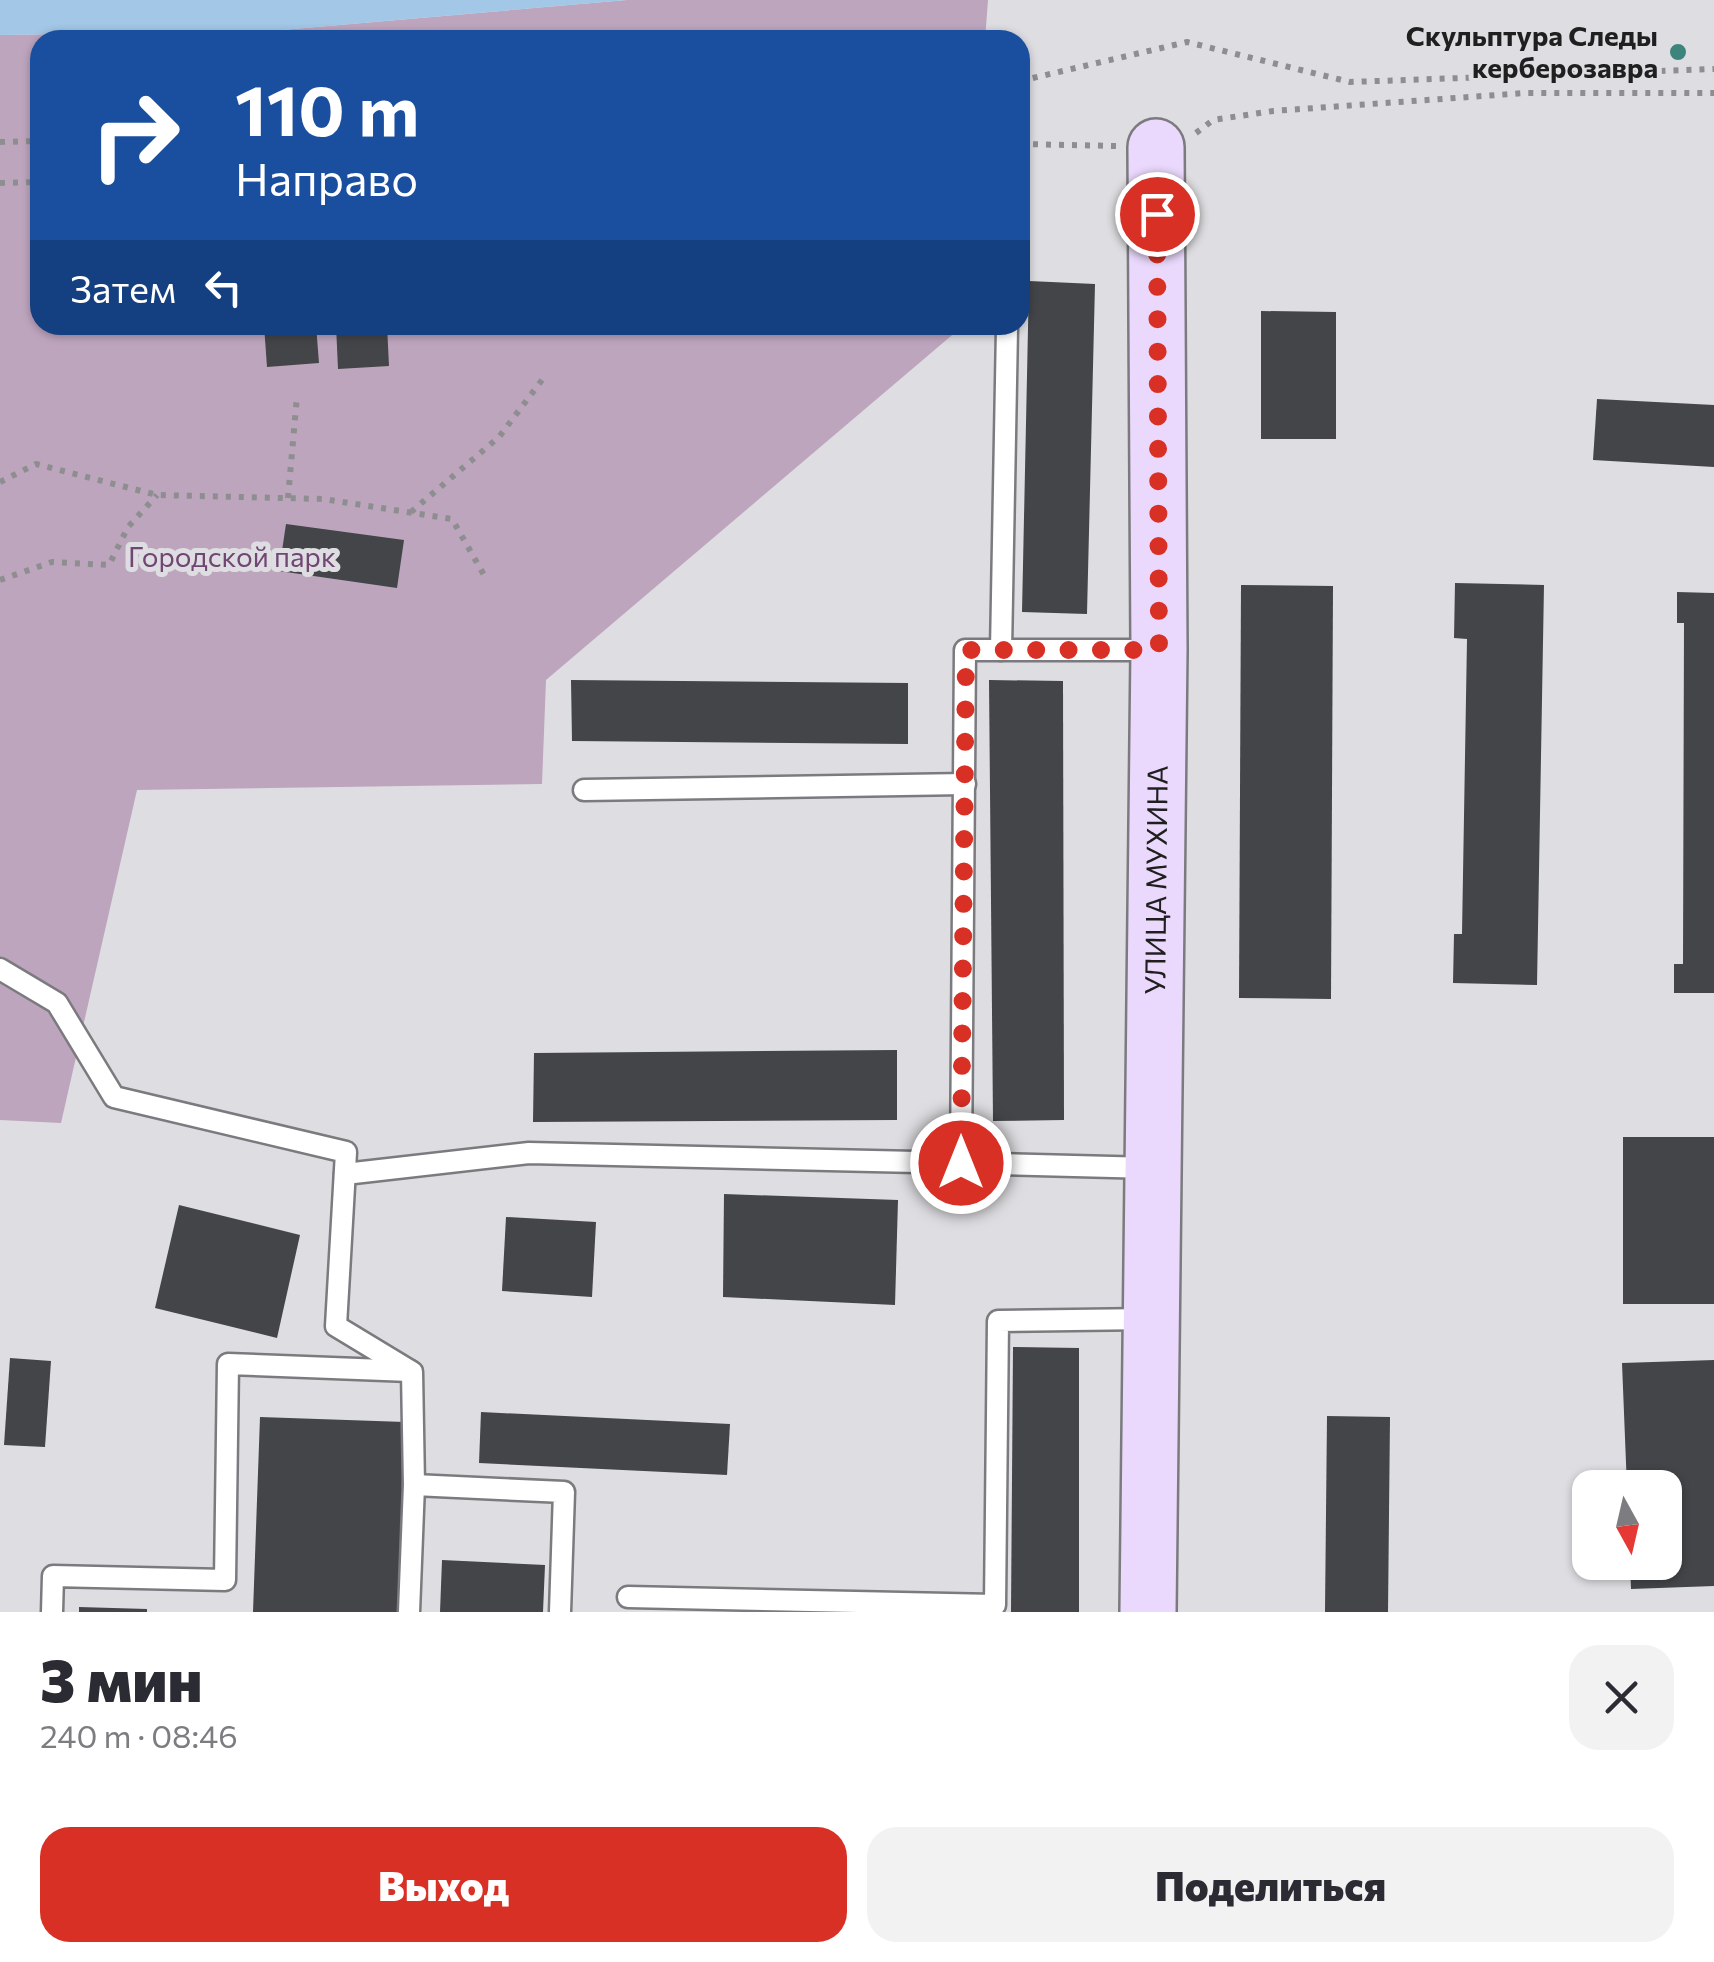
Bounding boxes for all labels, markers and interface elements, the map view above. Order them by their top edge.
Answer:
place label: Скульптура Следы керберозавра [1406,18,1658,84]
marker: Скульптура Следы керберозавра [1667,41,1689,63]
text: 110 m [235,65,419,150]
icon: right [70,70,200,200]
text: Направо [235,150,418,205]
pin [1115,172,1200,257]
icon: arrive [1130,187,1185,242]
icon: left [196,260,251,315]
text: Затем [70,264,176,311]
park label: Городской парк [128,539,336,573]
street label: УЛИЦА МУХИНА [1137,765,1174,995]
position arrow [909,1111,1013,1215]
north arrow [1572,1470,1682,1580]
map controls [1572,1470,1682,1580]
text: 3 мин [40,1641,203,1714]
button: close [1569,1645,1674,1750]
text: 240 m · 08:46 [40,1715,238,1755]
button: Выход [40,1827,847,1942]
button: Поделиться [867,1827,1674,1942]

